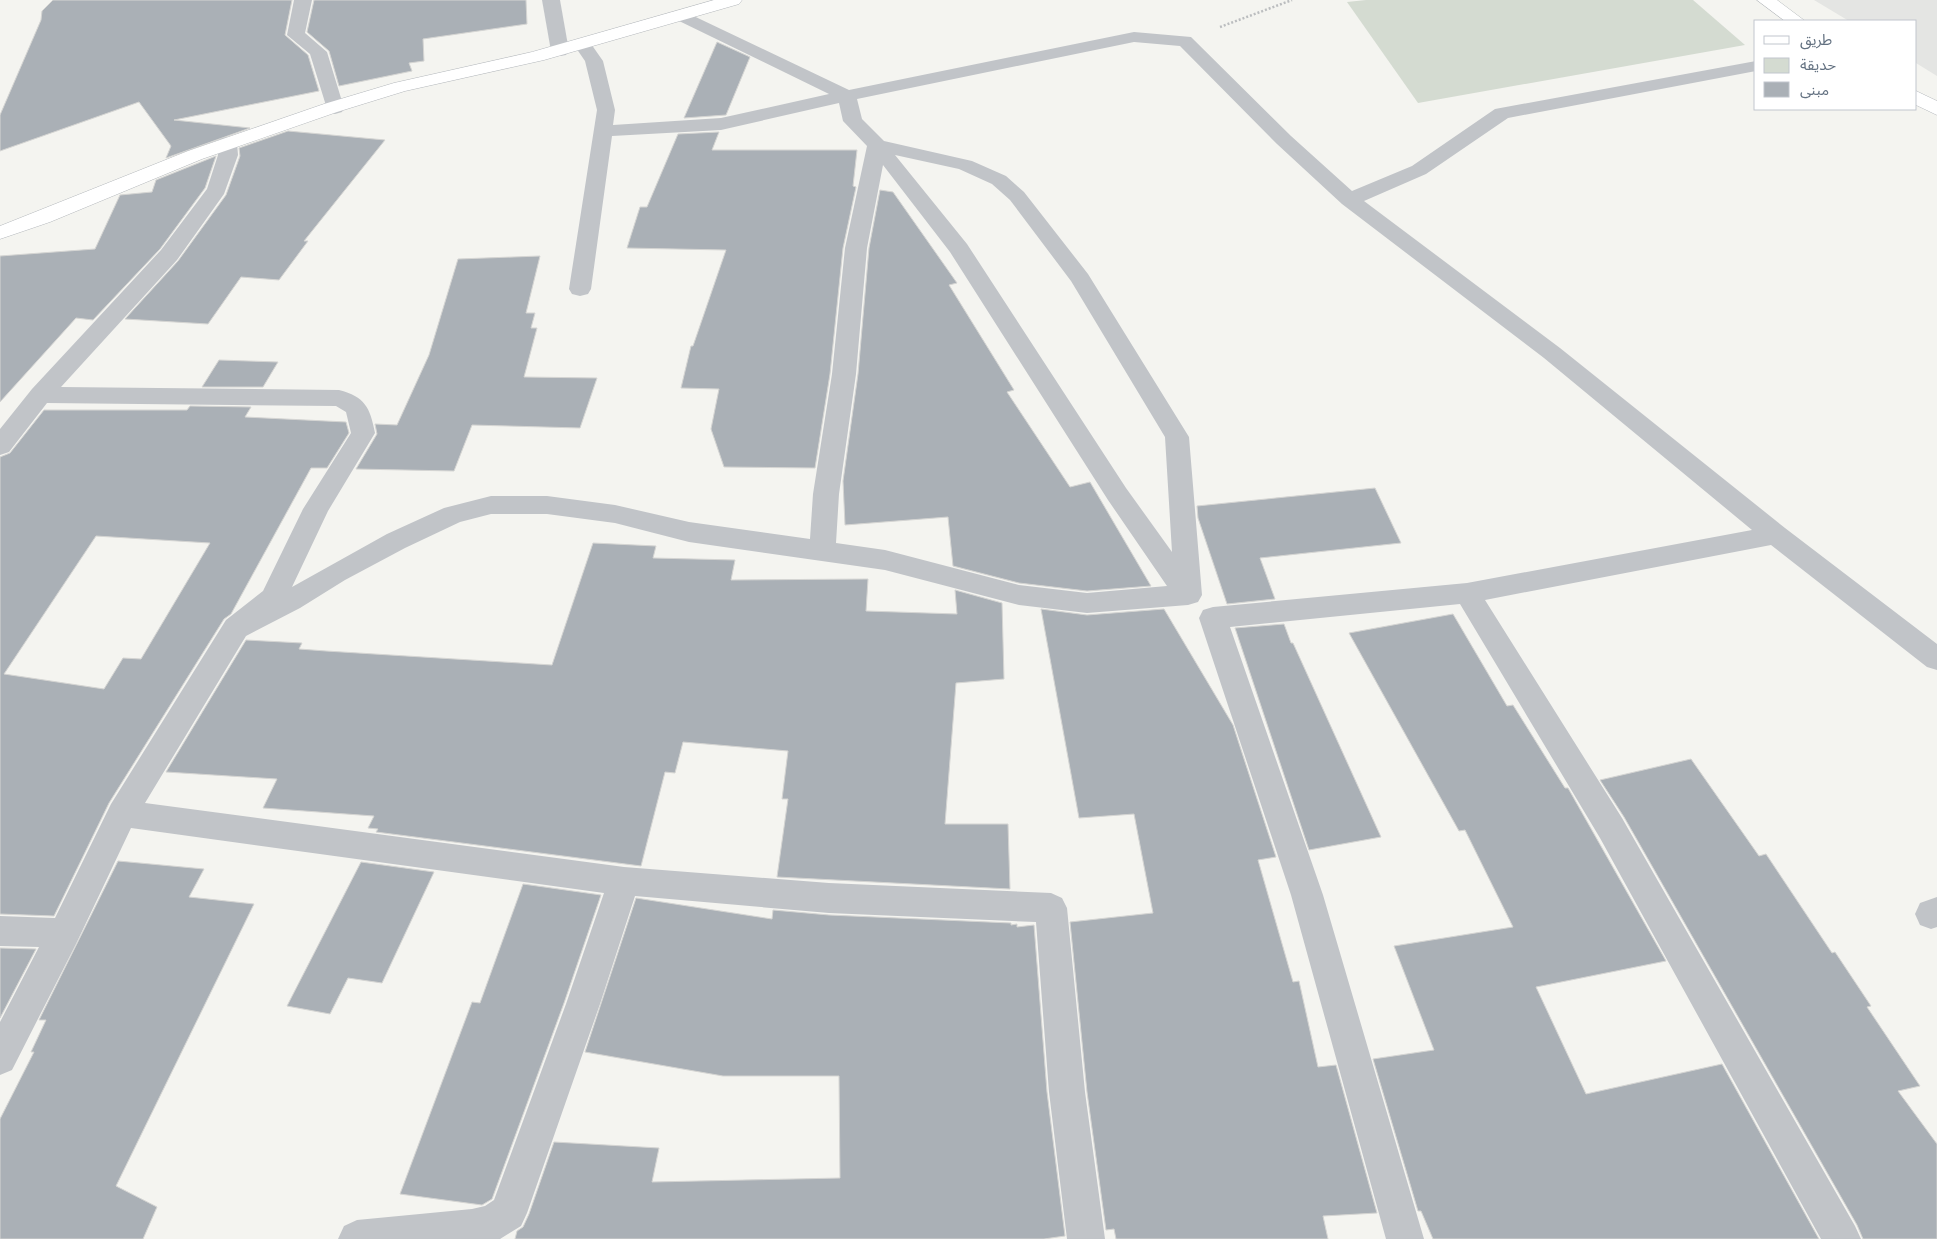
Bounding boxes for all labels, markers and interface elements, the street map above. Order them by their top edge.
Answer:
legend [1754,20,1917,110]
text: طريق [1800,30,1832,50]
text: حديقة [1800,55,1836,73]
text: مبنى [1800,80,1829,99]

